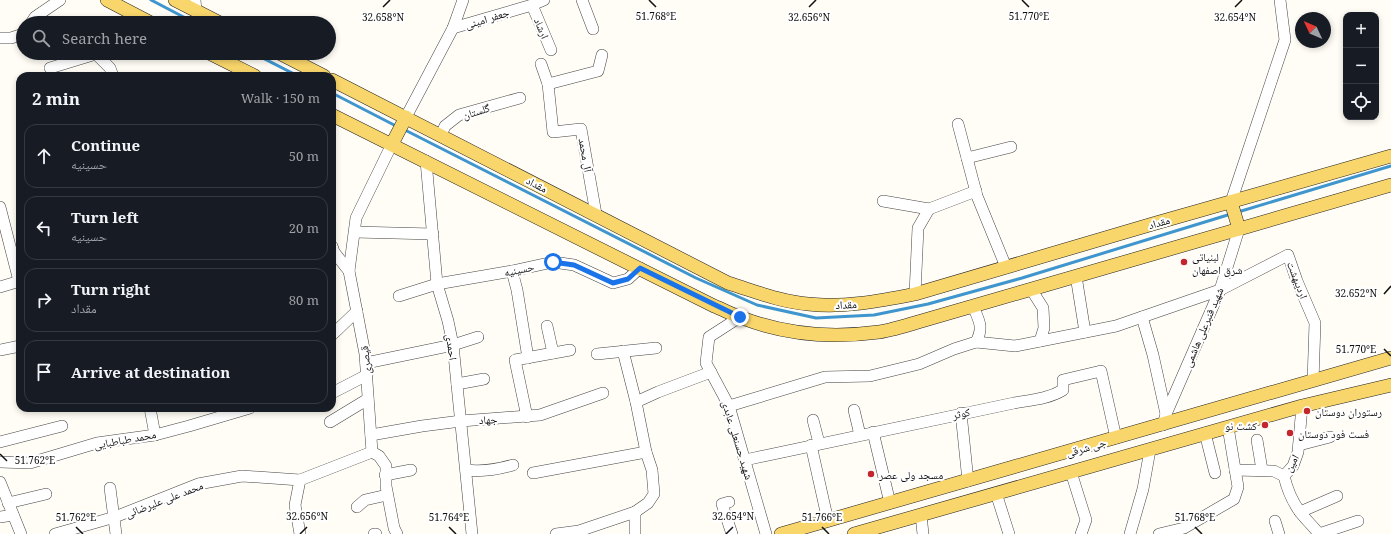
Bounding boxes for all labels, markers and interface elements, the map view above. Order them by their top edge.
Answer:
street label: جعفر امینی [463,4,511,32]
text: 51.768°E [636,9,676,23]
text: 51.770°E [1009,9,1049,23]
text: 32.658°N [362,10,404,24]
text: 32.656°N [788,10,830,24]
text: 32.654°N [1214,10,1256,24]
north arrow [1295,12,1331,48]
map controls [1343,12,1379,120]
button: + [1343,12,1379,48]
street label: ارشاد [531,15,553,41]
search box [16,16,336,60]
icon: search [30,27,52,49]
text: Search here [62,28,147,48]
button: − [1343,48,1379,84]
button: locate [1343,84,1379,120]
text: 2 min [32,87,80,110]
text: Walk · 150 m [241,89,320,107]
street label: گلستان [461,100,492,122]
text: Continue [71,135,140,155]
street label: آل محمد [576,137,596,173]
icon: ahead [33,145,55,167]
text: 50 m [289,147,319,165]
text: حسینیه [71,155,107,173]
street label: مقداد [524,172,550,196]
text: Turn left [71,207,139,227]
street label: مقداد [1147,212,1171,232]
icon: left [33,217,55,239]
text: 20 m [289,219,319,237]
text: حسینیه [71,227,107,245]
place label: لبنیاتی شرق اصفهان [1192,249,1243,277]
route start [544,253,562,271]
marker: لبنیاتی شرق اصفهان [1179,257,1189,267]
street label: حسینیه [503,259,535,279]
street label: اردیبهشت [1284,259,1312,301]
text: Turn right [71,279,150,299]
street label: شهید قنبرعلی هاشمی [1179,285,1227,369]
text: 32.652°N [1335,286,1377,300]
icon: right [33,289,55,311]
text: 80 m [289,291,319,309]
street label: مقداد [835,296,857,312]
text: مقداد [71,299,97,317]
route end [731,308,749,326]
street label: احمدی [443,333,461,361]
text: 51.770°E [1336,342,1376,356]
street label: قیصری [356,345,374,375]
icon: arrive [33,361,55,383]
text: Arrive at destination [71,362,230,382]
street label: شهید حسنعلی عابدی [719,399,757,481]
street label: کوثر [950,404,972,422]
place label: رستوران دوستان [1315,404,1382,419]
marker: رستوران دوستان [1302,406,1312,416]
street label: جهاد [478,411,498,427]
place label: کشت نو [1225,418,1257,433]
marker: کشت نو [1260,420,1270,430]
street label: محمد طباطبایی [93,426,157,452]
place label: فست فود دوستان [1298,426,1369,441]
marker: فست فود دوستان [1285,428,1295,438]
street label: جی شرقی [1064,434,1108,460]
street label: امین [1280,451,1302,475]
text: 51.762°E [15,453,55,467]
place label: مسجد ولی عصر [878,467,943,482]
marker: مسجد ولی عصر [866,469,876,479]
street label: محمد علی علیرضائی [123,477,205,521]
text: 32.656°N [286,509,328,523]
text: 32.654°N [712,509,754,523]
text: 51.762°E [56,510,96,524]
text: 51.764°E [429,510,469,524]
text: 51.766°E [802,510,842,524]
text: 51.768°E [1175,510,1215,524]

